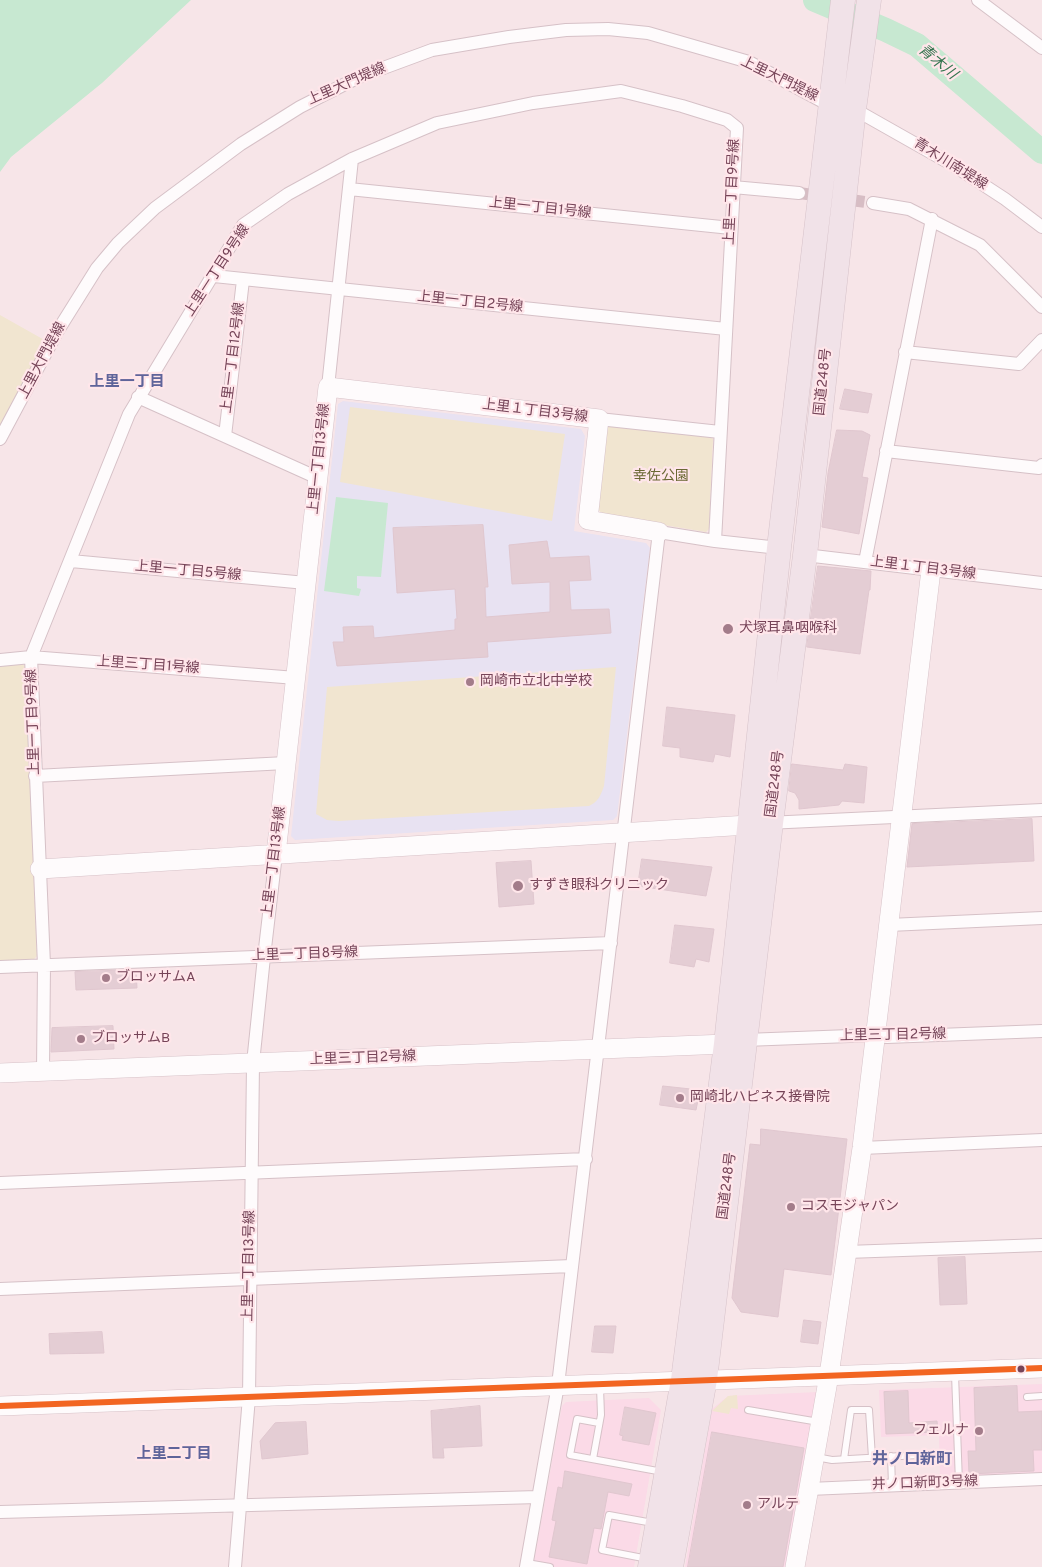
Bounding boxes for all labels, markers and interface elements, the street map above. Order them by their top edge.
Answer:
water label: 青木川 [914,42,960,84]
street label: 上里大門堤線 [738,54,820,106]
street label: 上里大門堤線 [305,60,389,110]
street label: 青木川南堤線 [910,136,990,194]
street label: 上里一丁目9号線 [722,138,744,246]
street label: 上里一丁目1号線 [488,195,592,223]
street label: 上里一丁目9号線 [182,222,254,320]
street label: 上里一丁目2号線 [416,289,524,317]
street label: 上里一丁目12号線 [219,301,249,415]
street label: 上里大門堤線 [16,320,70,402]
street label: 国道248号 [812,347,836,417]
district label: 上里一丁目 [90,374,164,392]
street label: 上里１丁目3号線 [481,397,589,427]
street label: 上里一丁目13号線 [306,403,334,515]
park label: 幸佐公園 [633,469,689,485]
street label: 上里１丁目3号線 [869,554,977,584]
street label: 上里一丁目5号線 [134,559,242,585]
place label: 犬塚耳鼻咽喉科 [739,621,837,637]
marker: 犬塚耳鼻咽喉科 [721,622,735,636]
street label: 上里三丁目1号線 [96,654,200,678]
street label: 上里一丁目9号線 [24,669,44,775]
place label: 岡崎市立北中学校 [480,674,592,690]
marker: 岡崎市立北中学校 [464,676,476,688]
street label: 国道248号 [764,749,788,819]
street label: 上里一丁目13号線 [260,806,290,918]
place label: すずき眼科クリニック [529,878,669,894]
marker: すずき眼科クリニック [511,879,525,893]
street label: 上里一丁目8号線 [251,945,359,965]
place label: ブロッサムA [116,970,196,986]
marker: ブロッサムA [100,972,112,984]
street label: 上里三丁目2号線 [840,1027,946,1045]
place label: ブロッサムB [91,1031,170,1047]
marker: ブロッサムB [75,1033,87,1045]
street label: 上里三丁目2号線 [309,1049,417,1069]
place label: 岡崎北ハピネス接骨院 [690,1090,830,1106]
marker: 岡崎北ハピネス接骨院 [674,1092,686,1104]
street label: 国道248号 [716,1151,740,1221]
place label: コスモジャパン [801,1199,899,1215]
marker: コスモジャパン [785,1201,797,1213]
street label: 上里一丁目13号線 [241,1210,259,1322]
unlabelled marker [1016,1364,1026,1374]
place label: フェルナ [913,1423,969,1439]
marker: フェルナ [973,1425,985,1437]
district label: 上里二丁目 [137,1446,211,1464]
district label: 井ノ口新町 [872,1451,952,1471]
street label: 井ノ口新町3号線 [872,1474,978,1494]
place label: アルテ [757,1497,799,1513]
marker: アルテ [741,1499,753,1511]

